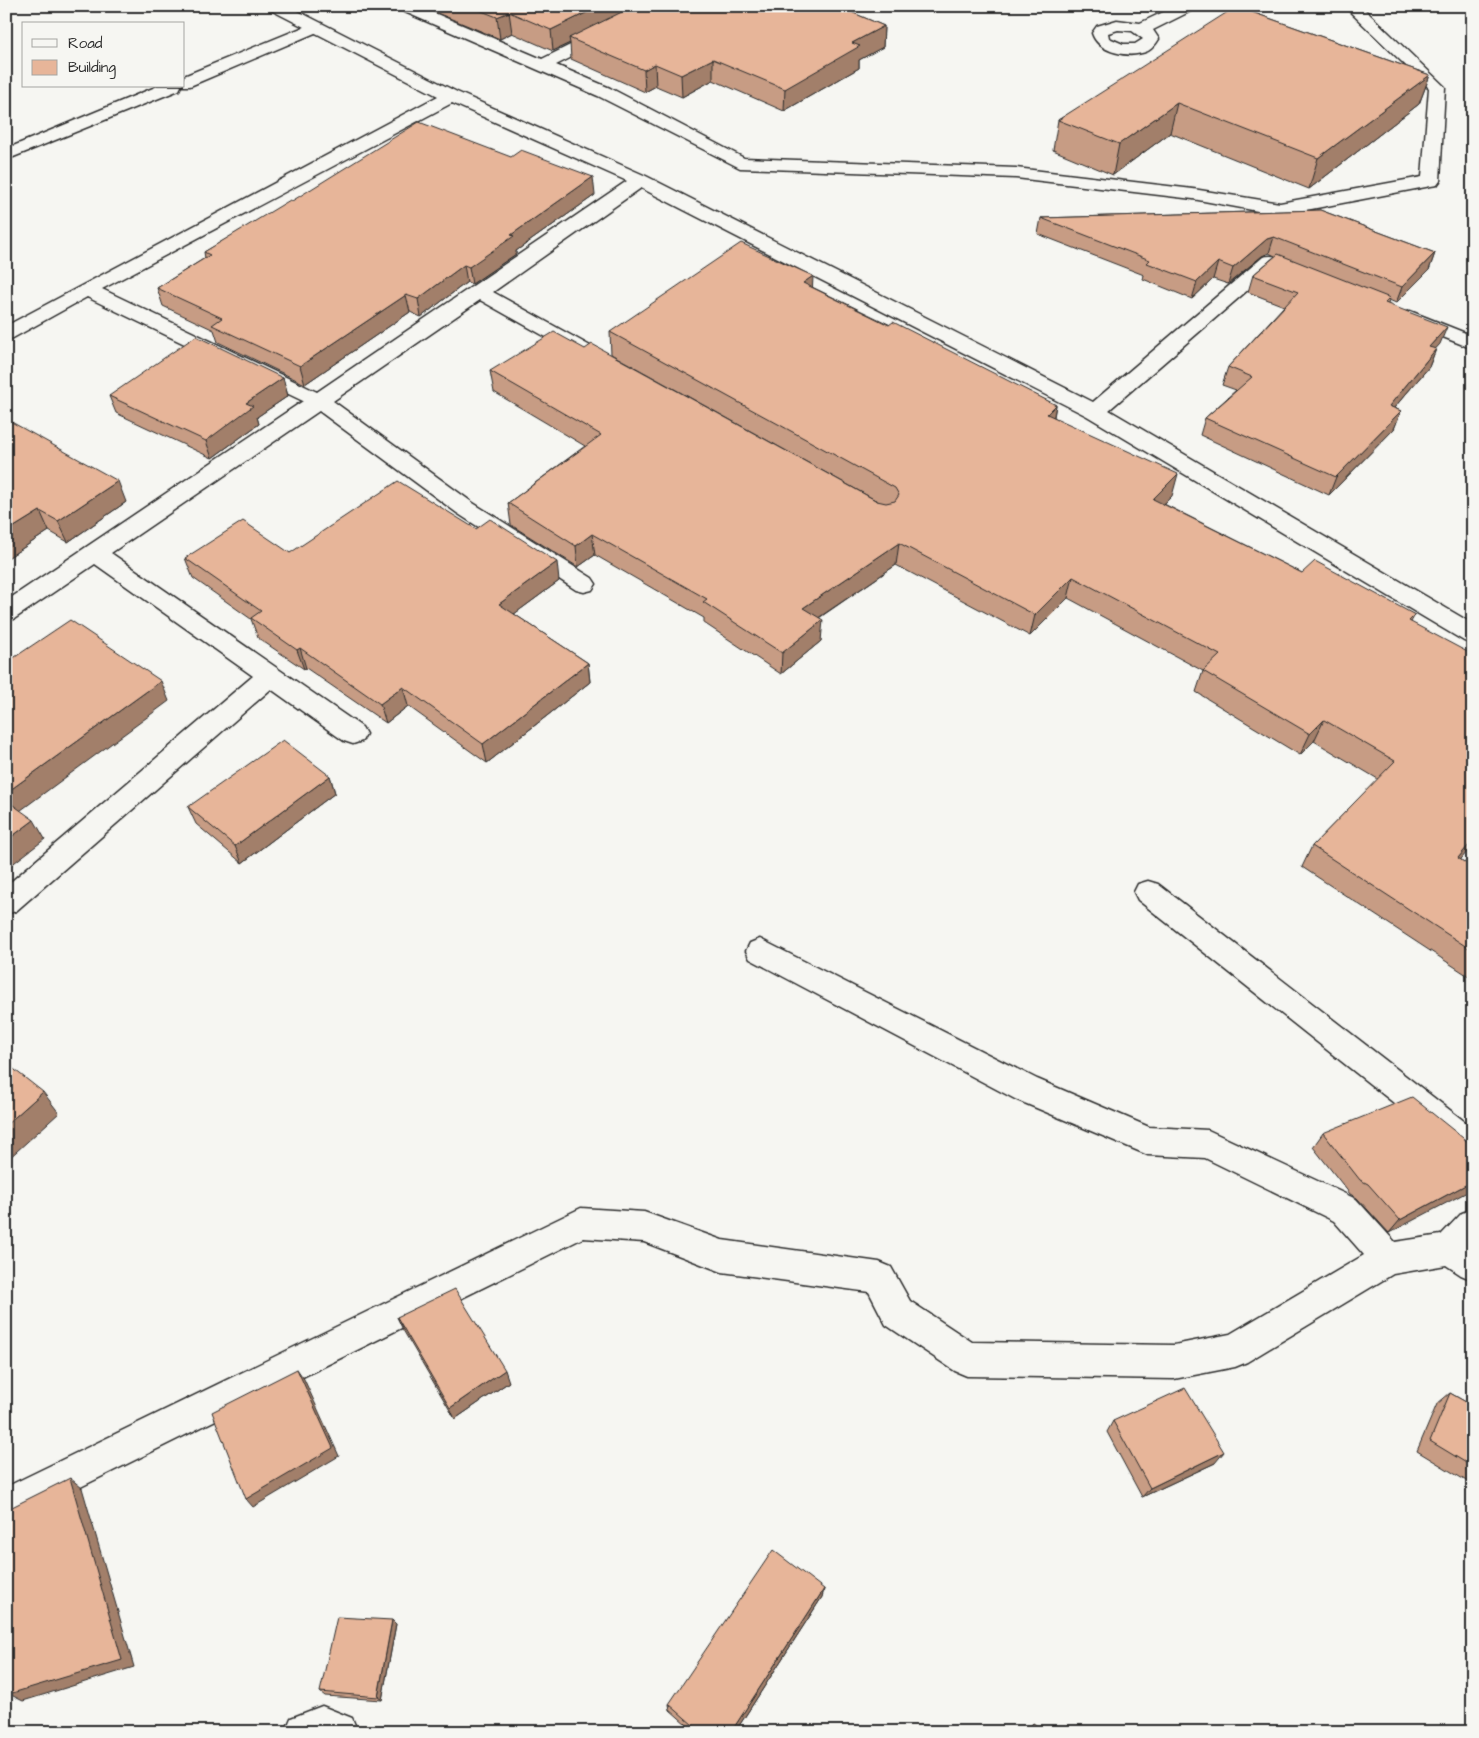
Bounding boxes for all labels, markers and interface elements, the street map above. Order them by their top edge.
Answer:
legend [22,22,185,88]
text: Road [68,33,103,54]
text: Building [68,57,116,79]

